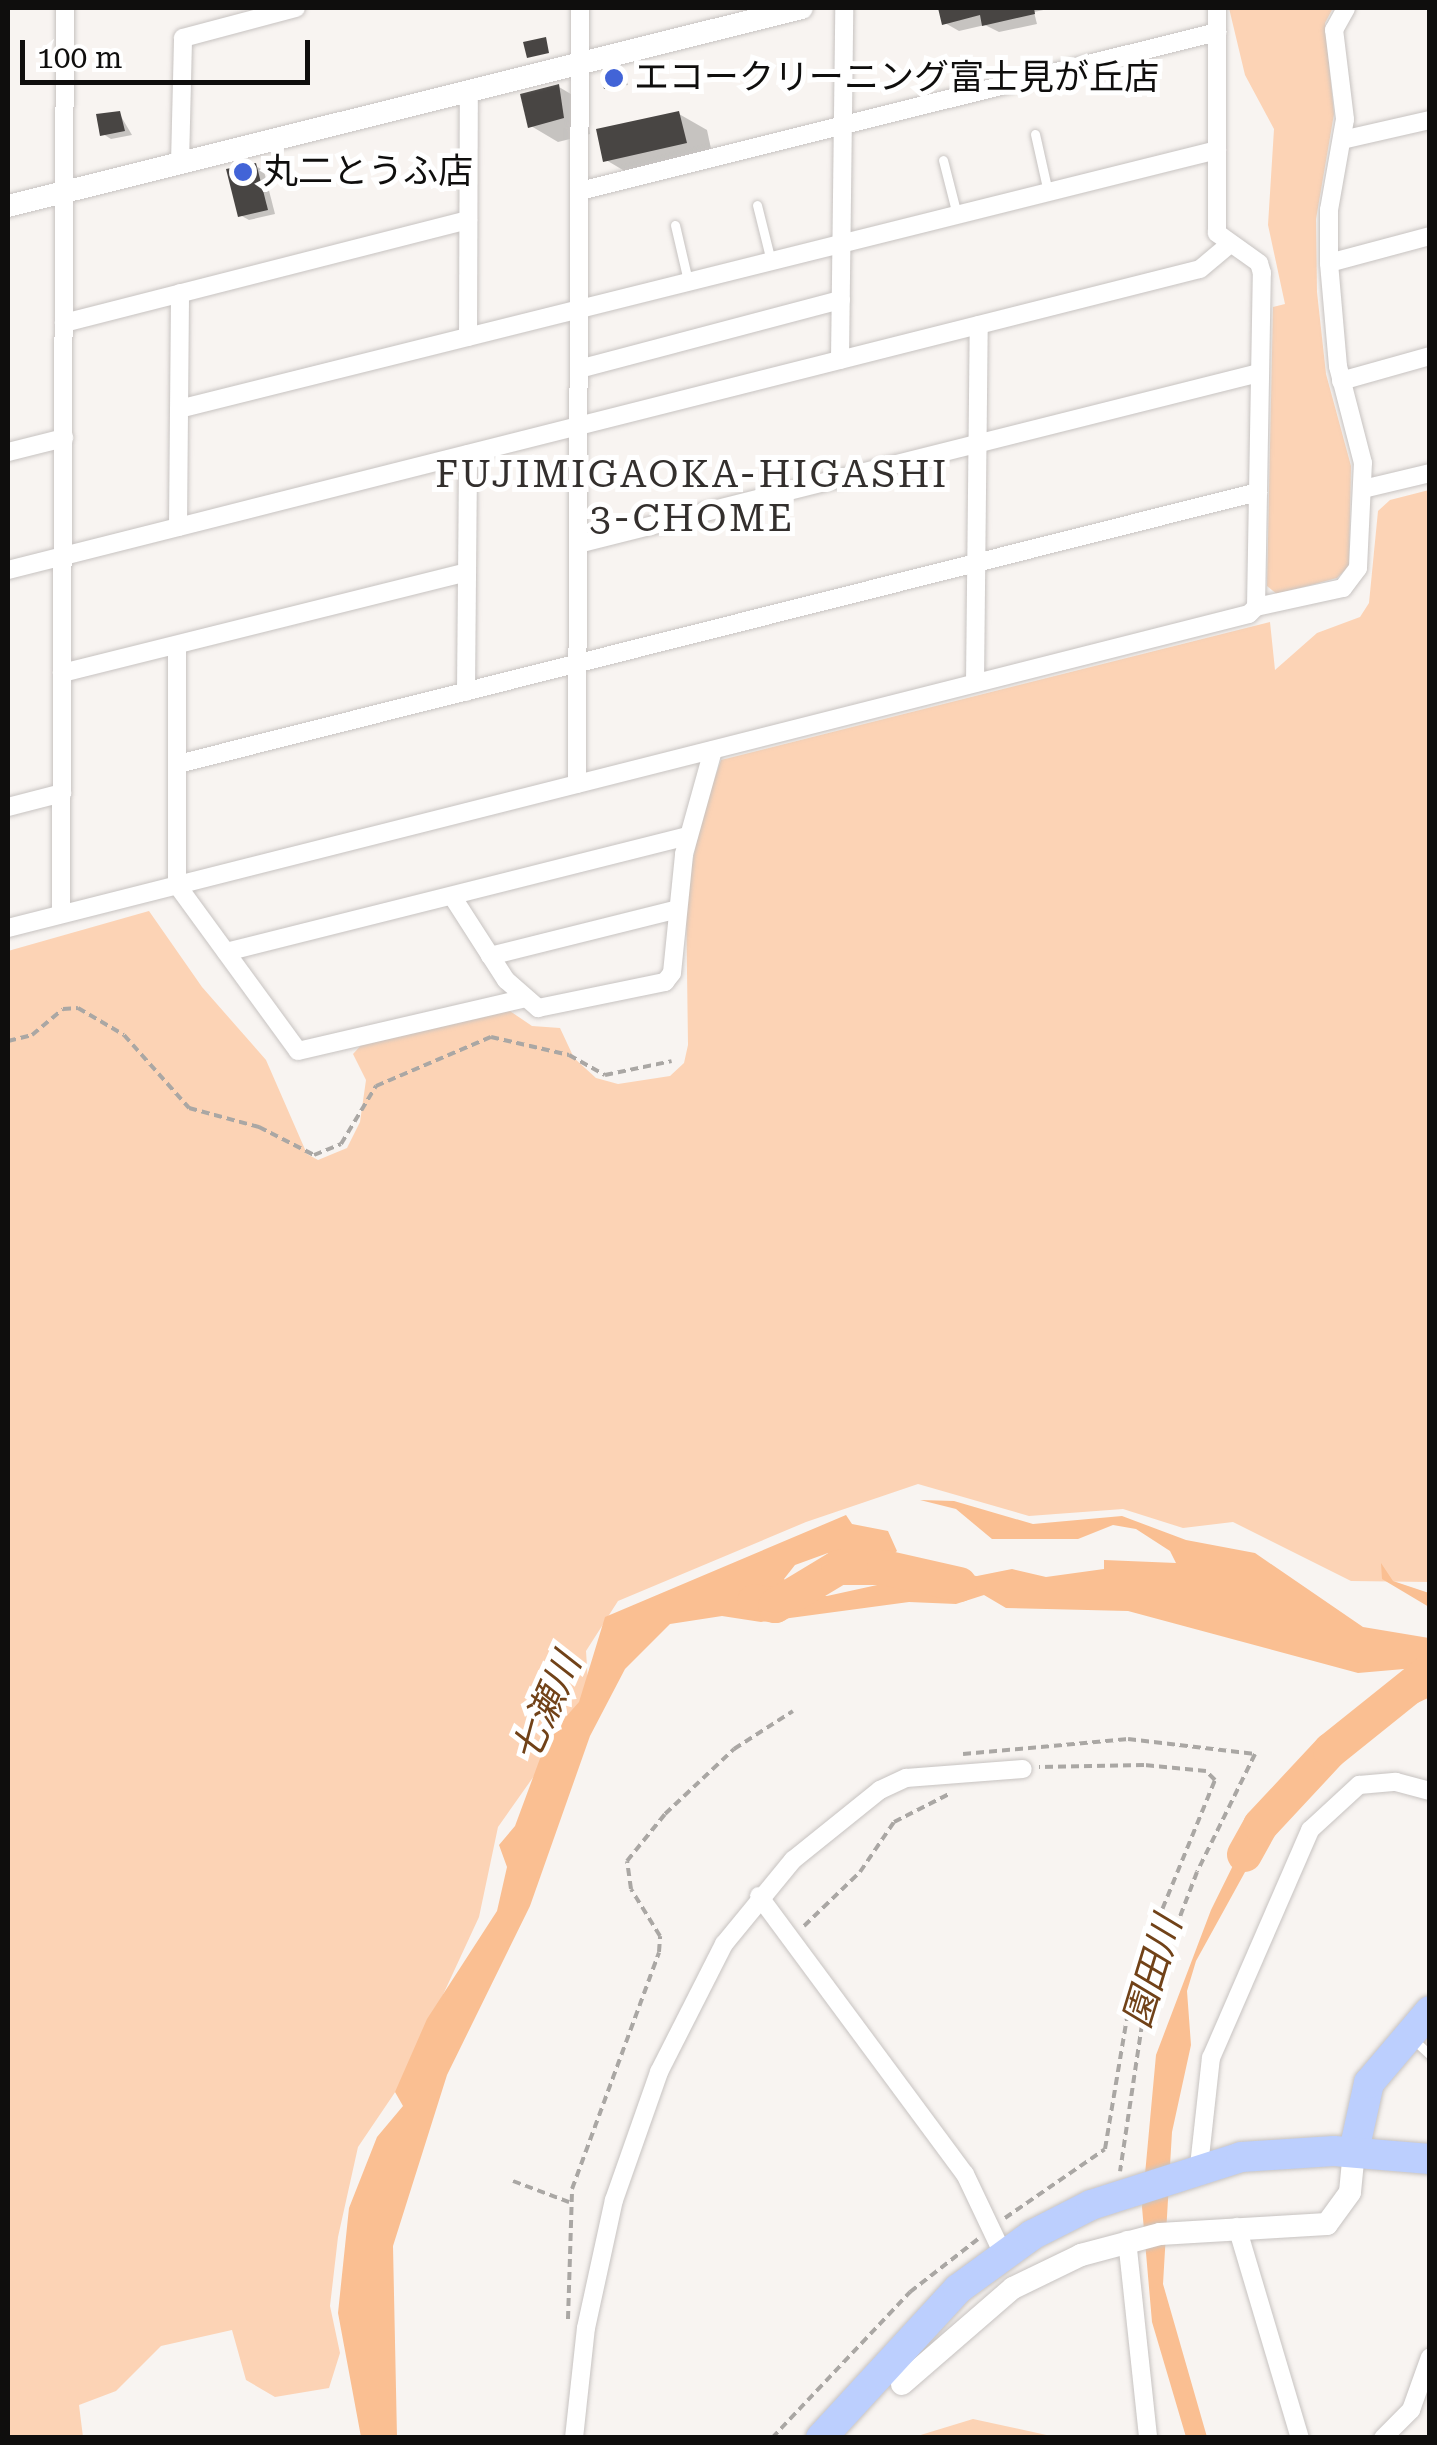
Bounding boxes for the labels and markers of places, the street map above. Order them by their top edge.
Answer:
place label: エコークリーニング富士見が丘店 [634,57,1159,99]
marker: エコークリーニング富士見が丘店 [603,67,625,89]
place label: 丸二とうふ店 [263,151,473,193]
marker: 丸二とうふ店 [232,161,254,183]

